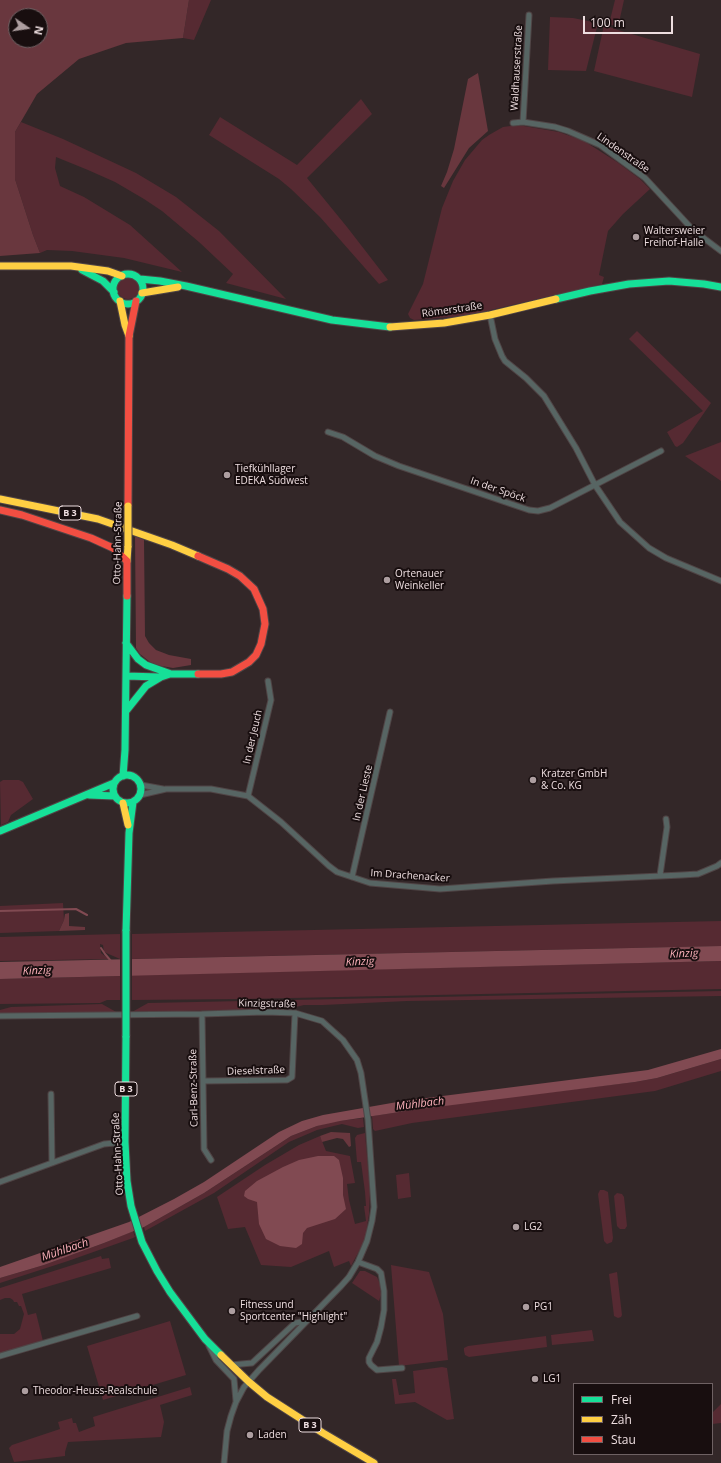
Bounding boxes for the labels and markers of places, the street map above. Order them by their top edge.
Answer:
place label: Waltersweier Freihof-Halle [644,225,705,248]
marker: Waltersweier Freihof-Halle [631,232,641,242]
place label: Tiefkühllager EDEKA Südwest [235,463,308,486]
marker: Tiefkühllager EDEKA Südwest [222,470,232,480]
place label: Ortenauer Weinkeller [395,568,444,592]
marker: Ortenauer Weinkeller [382,575,392,585]
place label: Kratzer GmbH & Co. KG [541,768,607,792]
marker: Kratzer GmbH & Co. KG [528,775,538,785]
place label: LG2 [524,1221,542,1233]
marker: LG2 [511,1222,521,1232]
place label: Fitness und Sportcenter "Highlight" [240,1299,347,1322]
place label: PG1 [534,1301,553,1313]
marker: PG1 [521,1302,531,1312]
marker: Fitness und Sportcenter "Highlight" [227,1306,237,1316]
place label: LG1 [543,1373,561,1385]
marker: LG1 [530,1374,540,1384]
place label: Theodor-Heuss-Realschule [33,1385,157,1397]
marker: Theodor-Heuss-Realschule [20,1386,30,1396]
place label: Laden [258,1429,287,1441]
marker: Laden [245,1430,255,1440]

